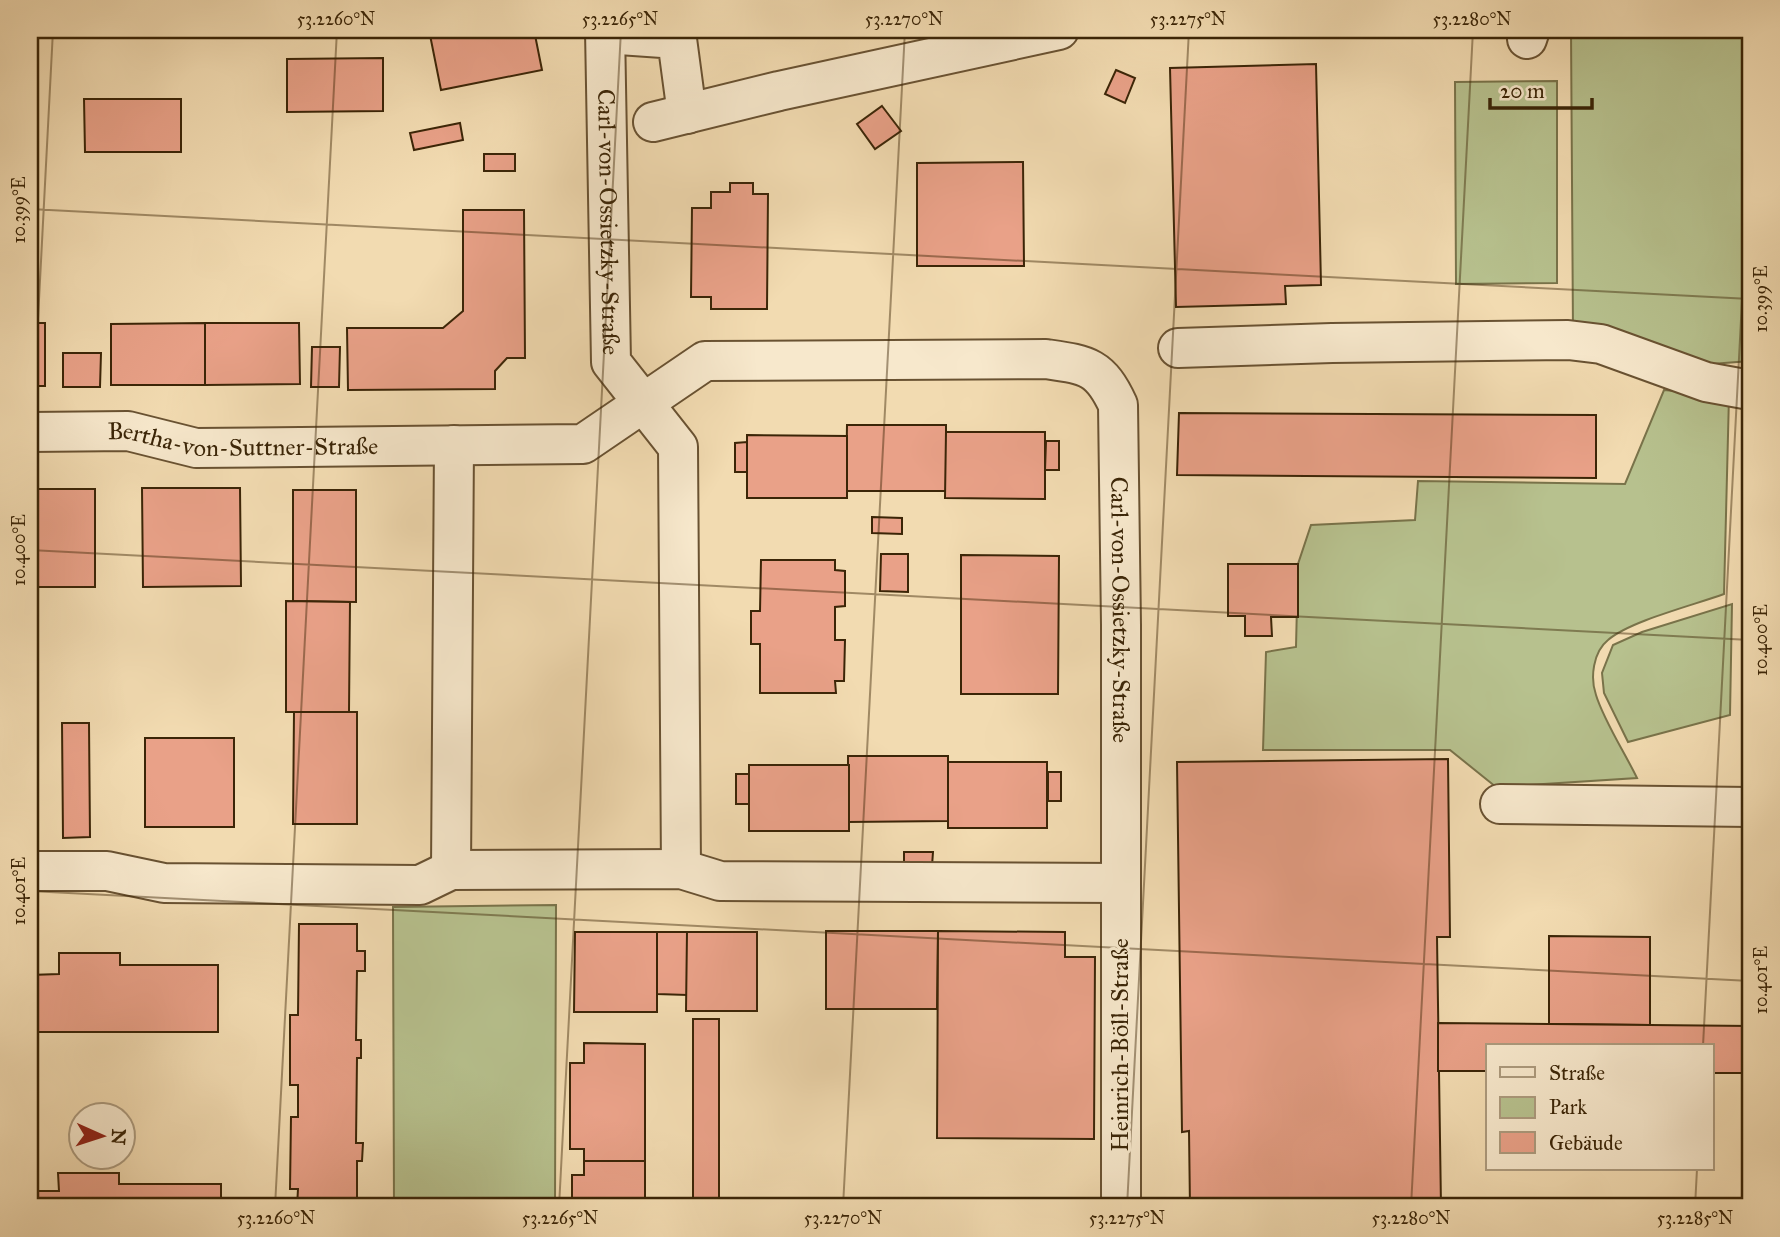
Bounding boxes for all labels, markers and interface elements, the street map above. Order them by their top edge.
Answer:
text: 53.2260°N [297,8,375,30]
text: 53.2265°N [582,8,658,30]
text: 53.2270°N [865,8,943,30]
text: 53.2275°N [1150,8,1226,30]
text: 53.2280°N [1433,8,1511,30]
scale bar [1490,66,1591,110]
text: 20 m [1500,78,1545,104]
street label: Carl-von-Ossietzky-Straße [591,89,626,355]
text: 10.399°E [8,176,30,244]
text: 10.399°E [1750,265,1772,333]
street label: Bertha-von-Suttner-Straße [108,415,378,463]
street label: Carl-von-Ossietzky-Straße [1104,476,1136,743]
text: 10.400°E [8,514,30,586]
text: 10.400°E [1750,604,1772,676]
text: 10.401°E [8,857,30,925]
street label: Heinrich-Böll-Straße [1105,938,1135,1152]
text: 10.401°E [1750,946,1772,1014]
legend [1486,1044,1714,1170]
text: Straße [1549,1060,1605,1086]
text: Park [1549,1094,1587,1120]
north arrow [66,1100,136,1170]
text: N [107,1128,130,1146]
text: Gebäude [1549,1130,1623,1156]
text: 53.2260°N [237,1207,315,1229]
text: 53.2265°N [522,1207,598,1229]
text: 53.2270°N [804,1207,882,1229]
text: 53.2275°N [1089,1207,1165,1229]
text: 53.2280°N [1372,1207,1450,1229]
text: 53.2285°N [1657,1207,1733,1229]

